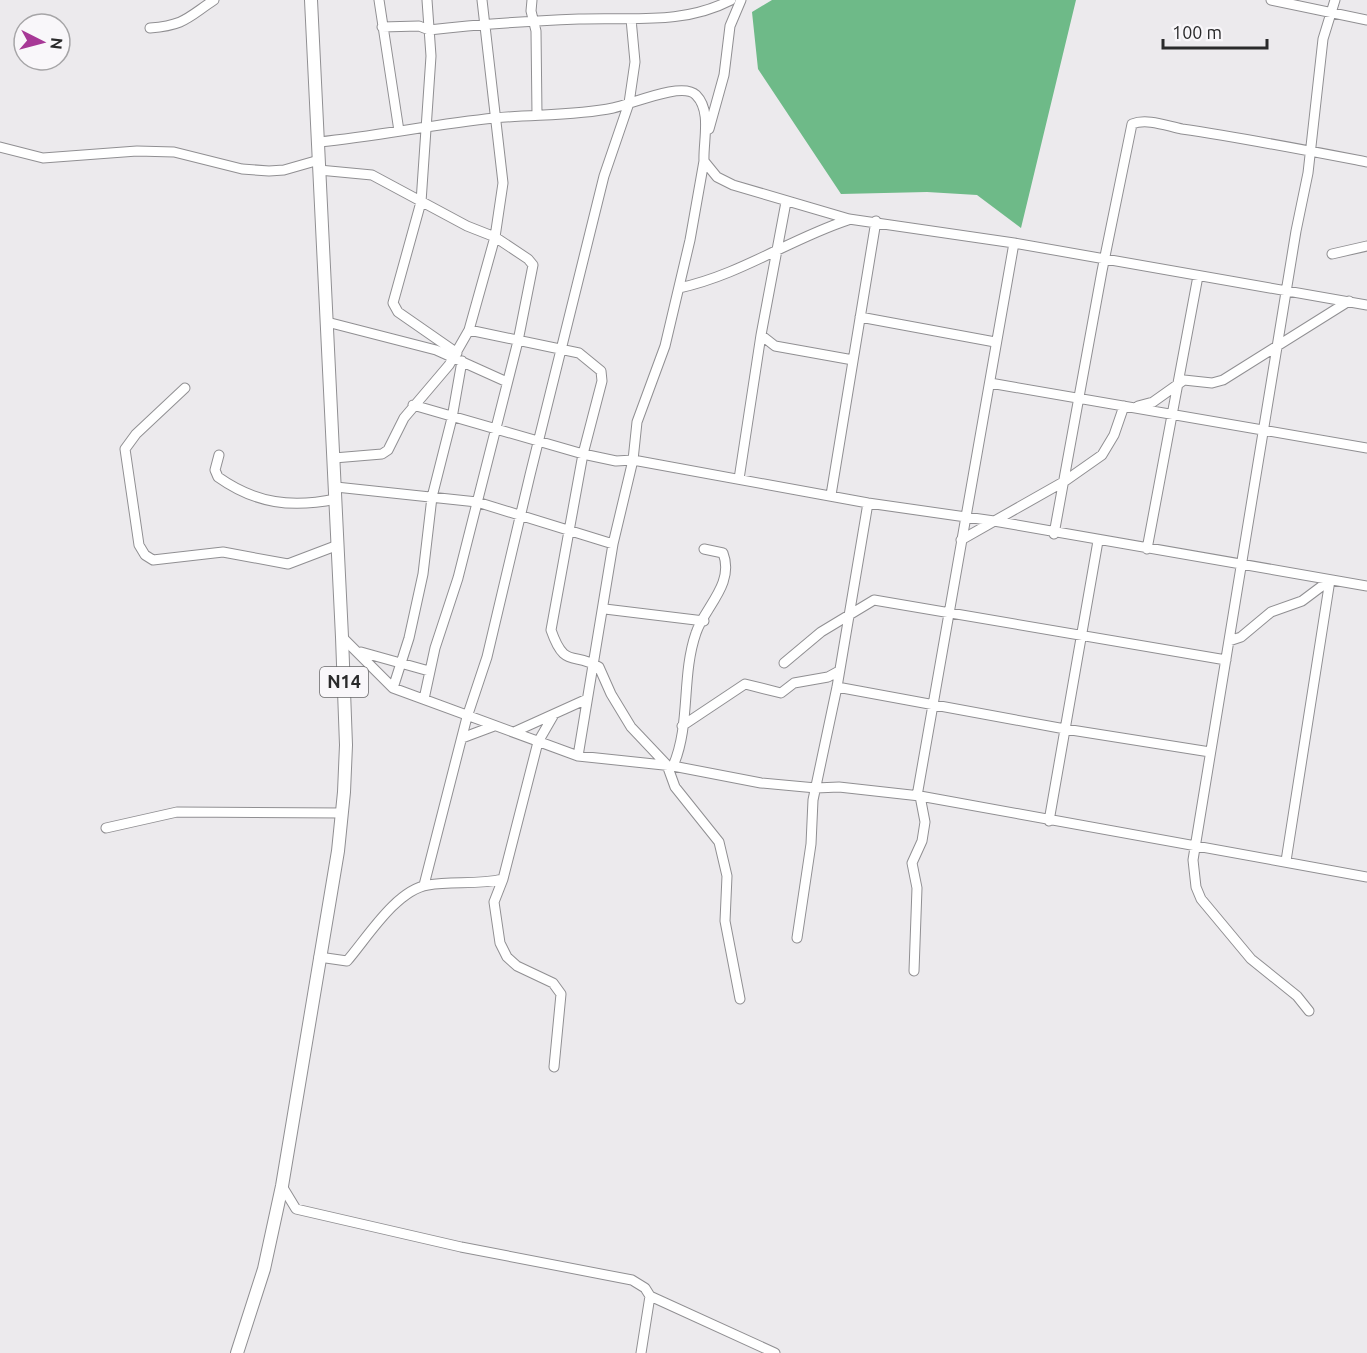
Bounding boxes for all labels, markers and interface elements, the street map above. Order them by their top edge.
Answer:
north arrow [12,12,72,72]
scale bar [1163,12,1266,50]
text: 100 m [1172,22,1222,42]
text: N [47,37,66,50]
road number: N14 [320,667,368,697]

